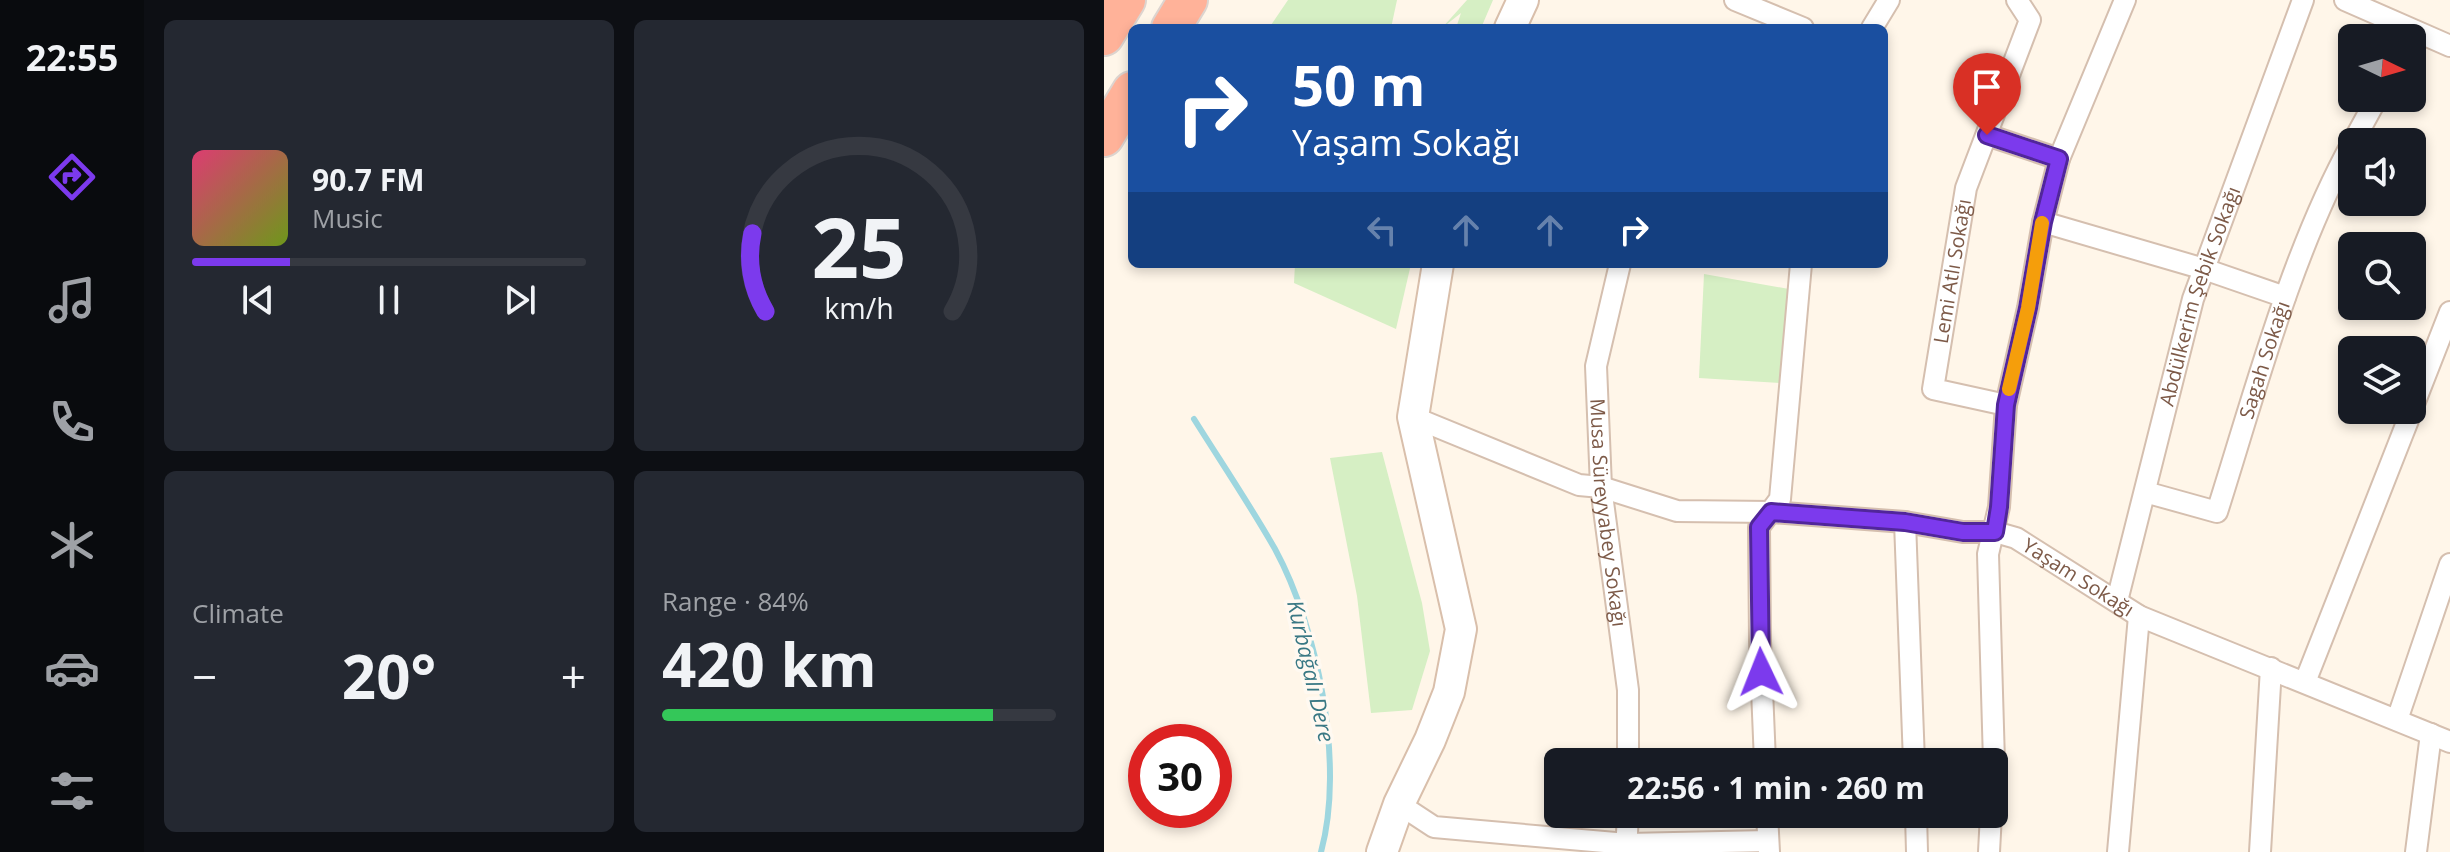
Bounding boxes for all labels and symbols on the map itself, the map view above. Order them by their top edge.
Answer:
north arrow [2338,24,2426,112]
pin [1953,53,2021,135]
street label: Abdülkerim Şebik Sokağı [2153,182,2246,409]
street label: Lemi Atlı Sokağı [1927,197,1977,346]
street label: Sagah Sokağı [2233,297,2296,422]
street label: Musa Süreyyabey Sokağı [1584,398,1633,628]
street label: Yaşam Sokağı [2018,532,2140,623]
water label: Kurbağalı Dere [1281,597,1343,745]
position arrow [1719,630,1803,714]
speed limit sign: 30 [1128,724,1232,828]

